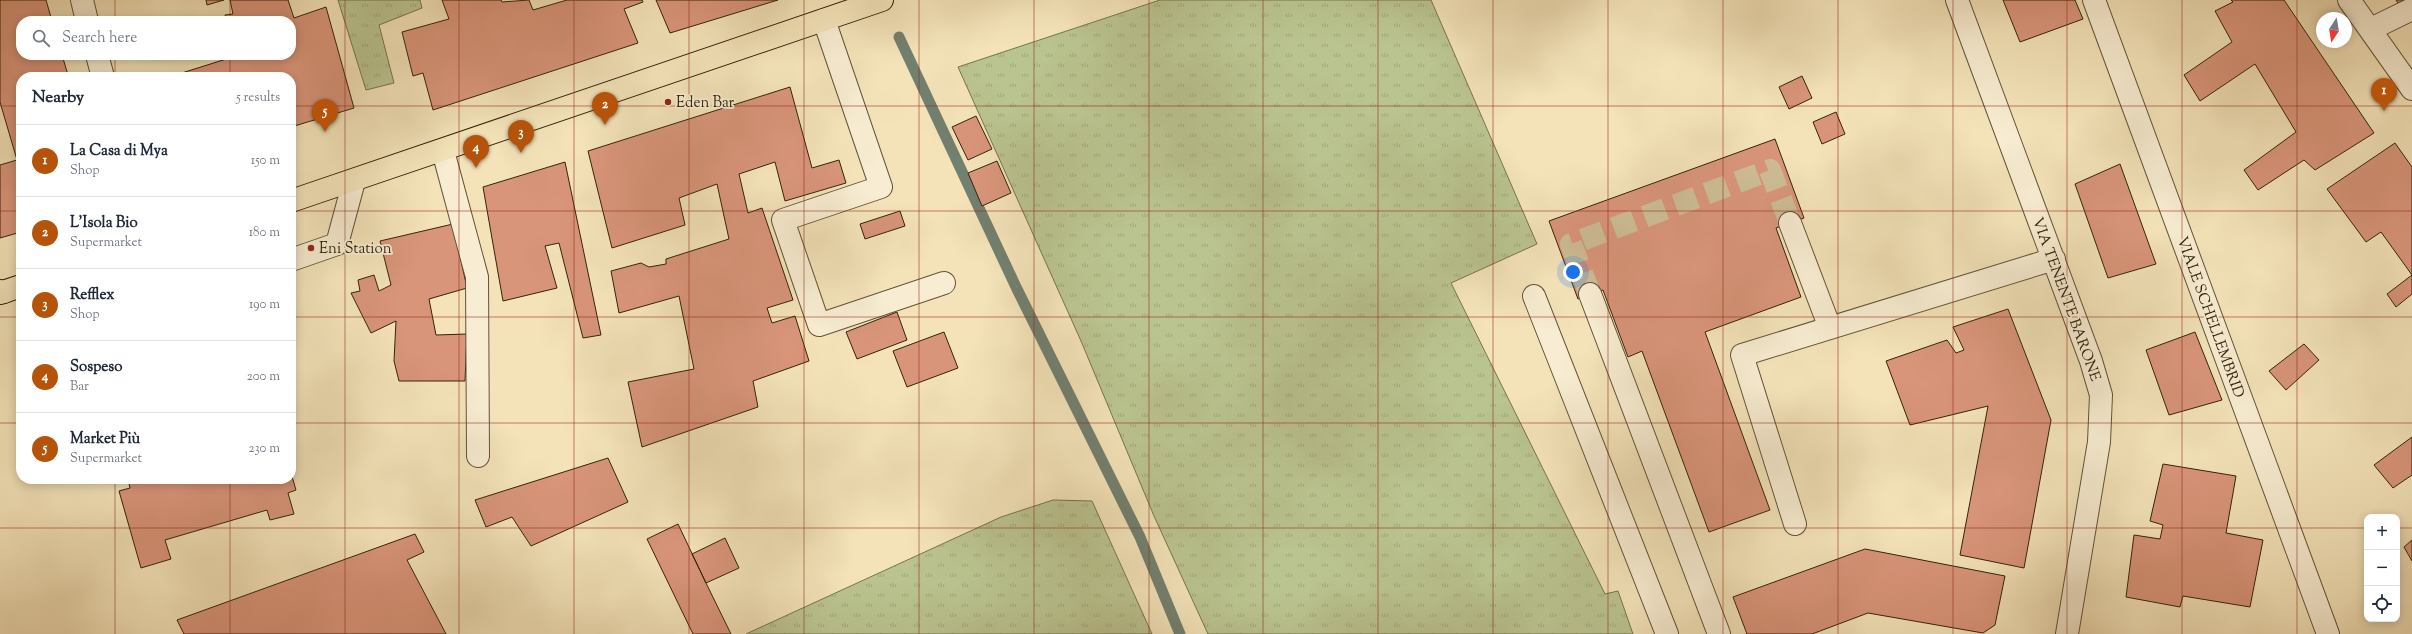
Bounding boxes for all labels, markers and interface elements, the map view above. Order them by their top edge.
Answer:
north arrow [2316,12,2352,48]
search box [16,16,296,60]
icon: search [30,27,52,49]
text: Search here [62,28,137,49]
pin: 1 [2371,78,2397,111]
text: Nearby [32,86,84,110]
text: 5 results [236,89,280,107]
pin: 2 [592,92,618,125]
place label: Eden Bar [676,93,735,114]
marker: Eden Bar [663,97,673,107]
pin: 5 [312,99,338,132]
pin: 3 [508,120,534,153]
pin: 4 [463,135,489,168]
text: La Casa di Mya [70,141,168,162]
text: 1 [43,152,47,170]
text: 150 m [251,152,280,170]
text: Shop [70,162,99,180]
text: L'Isola Bio [70,213,138,234]
street label: VIA TENENTE BARONE [2026,215,2105,384]
text: 2 [42,224,48,242]
text: 180 m [249,224,280,242]
text: Supermarket [70,234,142,252]
street label: VIALE SCHELLEMBRID [2171,234,2249,401]
place label: Eni Station [319,239,392,260]
marker: Eni Station [306,243,316,253]
your location [1563,262,1583,282]
text: Refflex [70,285,114,306]
text: 3 [42,296,48,314]
text: 190 m [249,296,280,314]
text: Shop [70,306,99,324]
text: Sospeso [70,357,122,378]
text: 4 [42,368,48,386]
text: 200 m [247,368,280,386]
text: Bar [70,378,89,396]
text: Market Più [70,429,140,450]
text: 5 [43,440,47,458]
text: 230 m [248,440,280,458]
text: Supermarket [70,450,142,468]
map controls [2364,514,2400,622]
button: + [2364,514,2400,550]
button: − [2364,550,2400,586]
button: locate [2364,586,2400,622]

